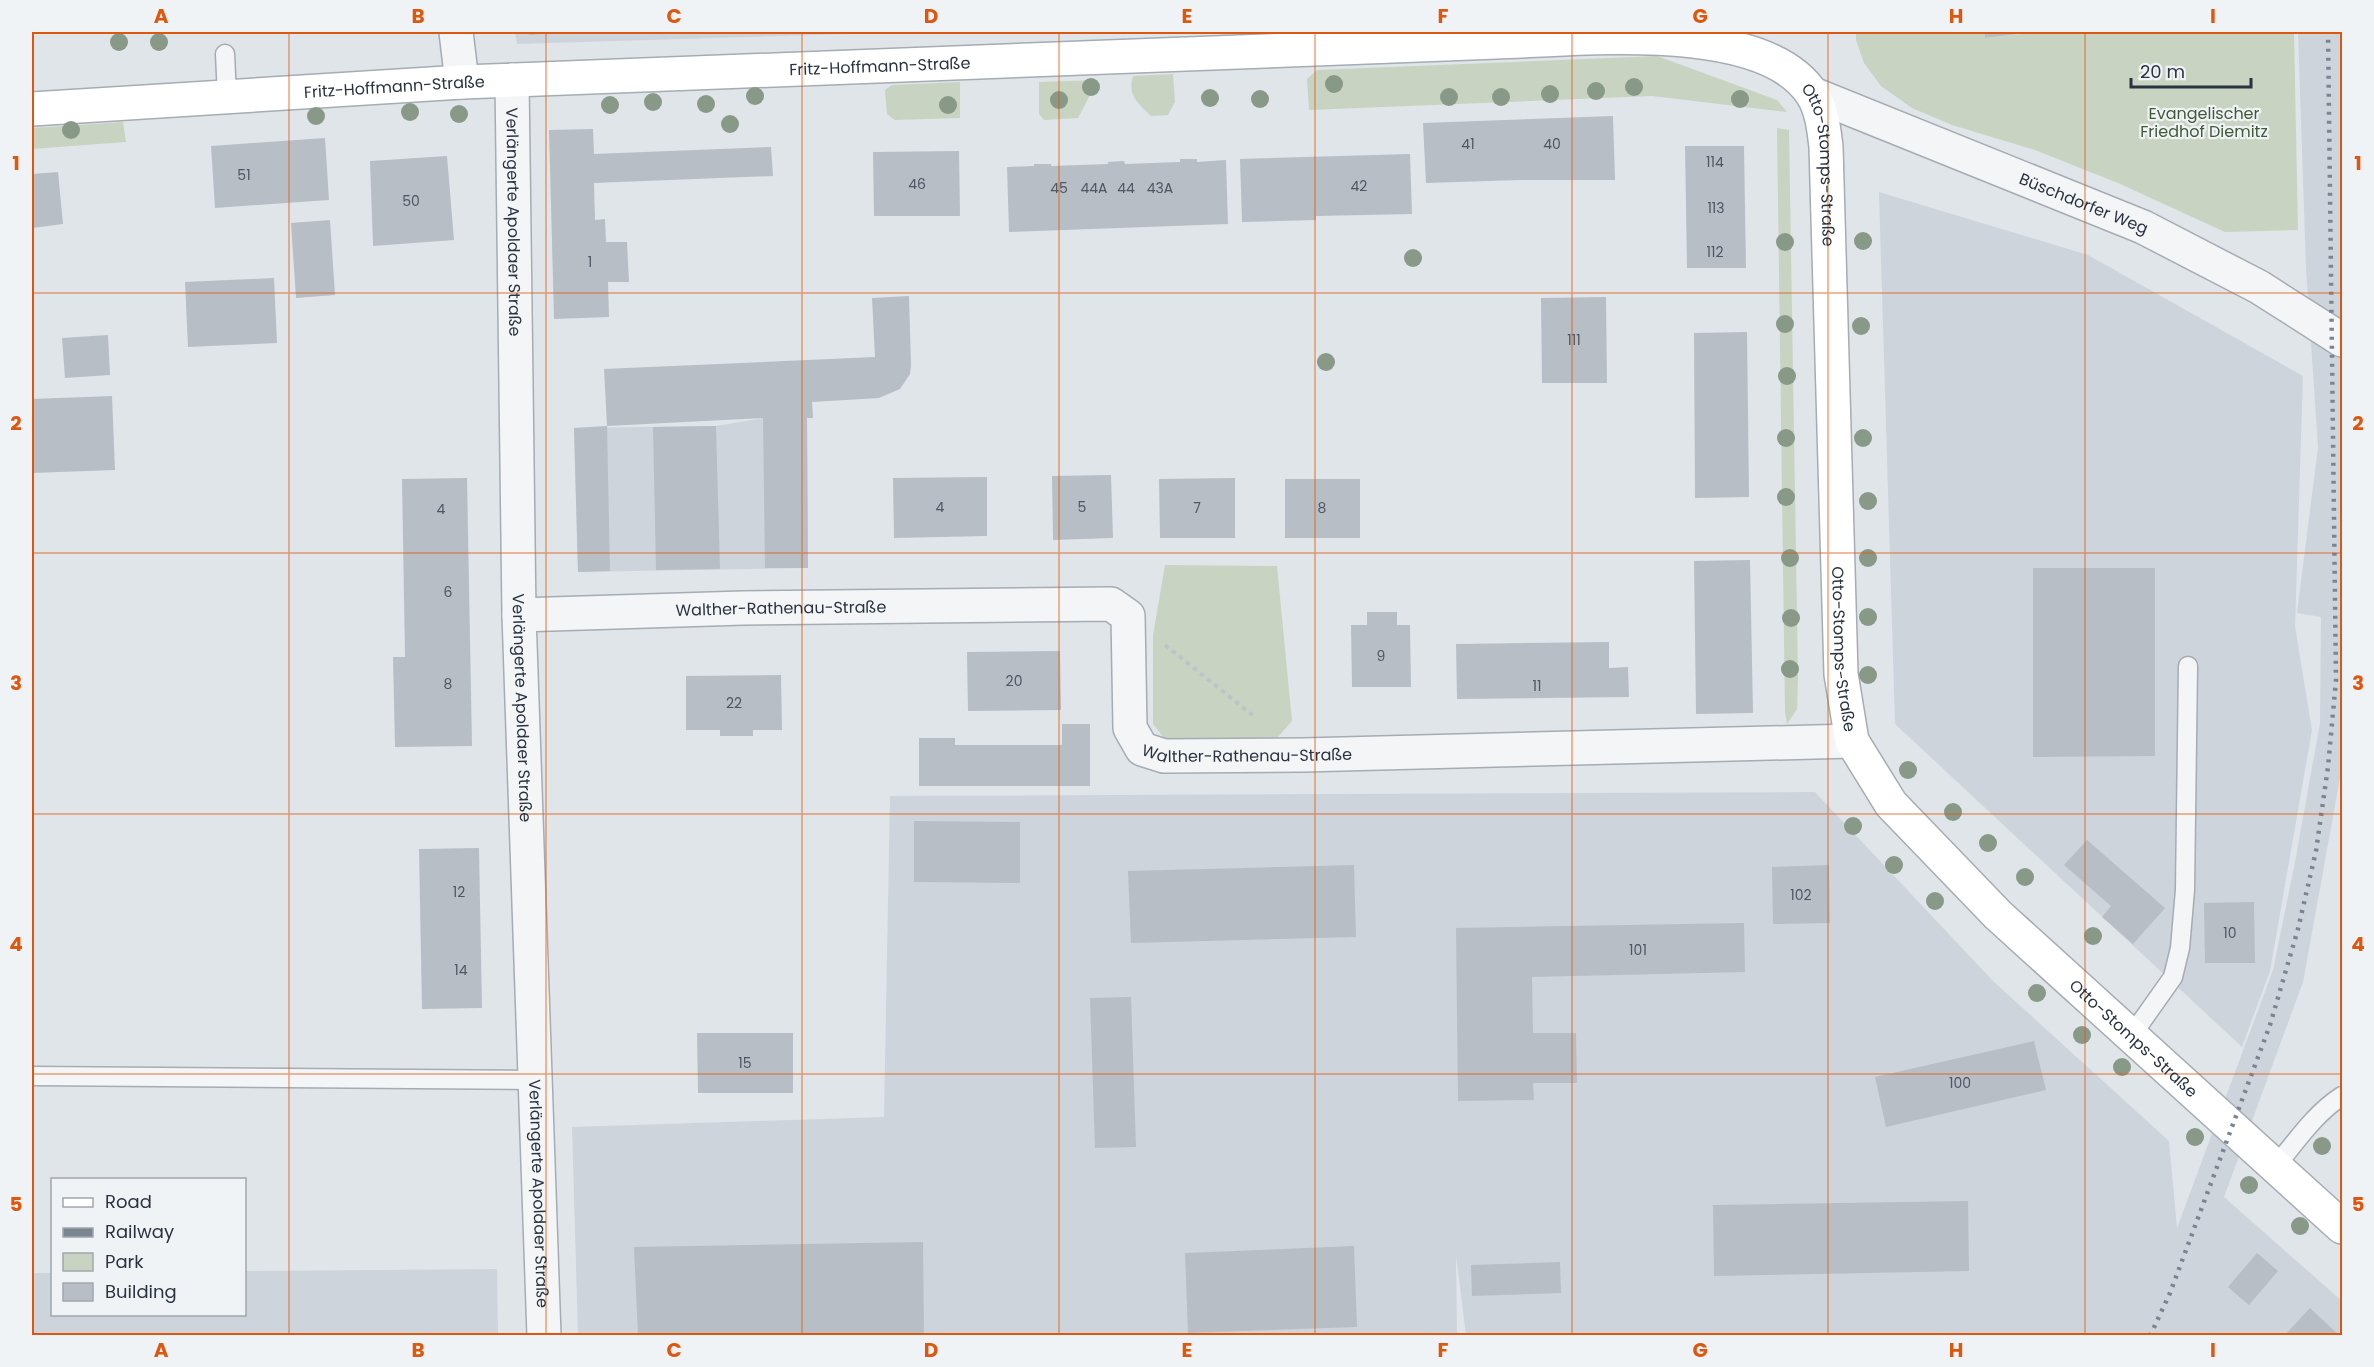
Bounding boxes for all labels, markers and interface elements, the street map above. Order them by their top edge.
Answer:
text: A [154,2,169,30]
text: B [411,2,425,30]
text: C [666,2,682,30]
text: D [924,2,938,30]
text: E [1182,2,1192,30]
text: F [1438,2,1449,30]
text: G [1692,2,1708,30]
text: H [1949,2,1963,30]
text: I [2210,2,2216,30]
street label: Fritz-Hoffmann-Straße [789,51,971,81]
scale bar [2131,51,2251,89]
text: 20 m [2140,59,2185,84]
street label: Fritz-Hoffmann-Straße [303,70,485,103]
street label: Otto-Stomps-Straße [1796,78,1840,247]
park label: Evangelischer Friedhof Diemitz [2140,102,2268,143]
street label: Verlängerte Apoldaer Straße [501,107,527,337]
house number: 41 [1461,134,1475,154]
house number: 40 [1543,134,1561,154]
text: 1 [12,149,20,177]
text: 1 [2354,149,2362,177]
house number: 114 [1706,152,1724,172]
house number: 51 [237,165,251,185]
street label: Büschdorfer Weg [2016,167,2152,239]
house number: 46 [908,174,926,194]
house number: 42 [1351,176,1367,196]
house number: 45 [1050,178,1068,198]
house number: 44A [1080,178,1108,198]
house number: 44 [1117,178,1135,198]
house number: 43A [1147,178,1173,198]
house number: 50 [402,191,420,211]
house number: 113 [1707,198,1725,218]
house number: 112 [1706,242,1724,262]
house number: 1 [588,252,592,272]
house number: 111 [1567,330,1581,350]
text: 2 [10,409,22,437]
text: 2 [2352,409,2364,437]
house number: 4 [936,497,945,517]
house number: 5 [1078,497,1086,517]
house number: 7 [1193,498,1201,518]
house number: 8 [1318,498,1327,518]
house number: 4 [437,499,446,519]
street label: Otto-Stomps-Straße [1826,566,1862,734]
house number: 6 [444,582,453,602]
street label: Verlängerte Apoldaer Straße [507,593,538,823]
street label: Walther-Rathenau-Straße [675,595,886,622]
house number: 9 [1377,646,1385,666]
text: 3 [10,669,22,697]
text: 3 [2352,669,2364,697]
house number: 20 [1006,671,1022,691]
house number: 8 [444,674,453,694]
house number: 11 [1533,676,1541,696]
house number: 22 [726,693,742,713]
street label: Walther-Rathenau-Straße [1139,738,1353,768]
house number: 12 [453,882,465,902]
house number: 102 [1790,885,1812,905]
house number: 10 [2223,923,2237,943]
text: 4 [9,930,23,958]
text: 4 [2351,930,2365,958]
house number: 101 [1629,940,1647,960]
house number: 14 [454,960,468,980]
street label: Otto-Stomps-Straße [2064,974,2203,1102]
house number: 15 [738,1053,752,1073]
house number: 100 [1949,1073,1971,1093]
street label: Verlängerte Apoldaer Straße [524,1079,555,1309]
legend [51,1178,246,1316]
text: Road [105,1189,152,1214]
text: 5 [10,1190,23,1218]
text: 5 [2352,1190,2365,1218]
text: Railway [105,1219,174,1244]
text: Park [105,1249,144,1274]
text: Building [105,1279,177,1304]
text: A [154,1336,169,1364]
text: B [411,1336,425,1364]
text: C [666,1336,682,1364]
text: D [924,1336,938,1364]
text: E [1182,1336,1192,1364]
text: F [1438,1336,1449,1364]
text: G [1692,1336,1708,1364]
text: H [1949,1336,1963,1364]
text: I [2210,1336,2216,1364]

